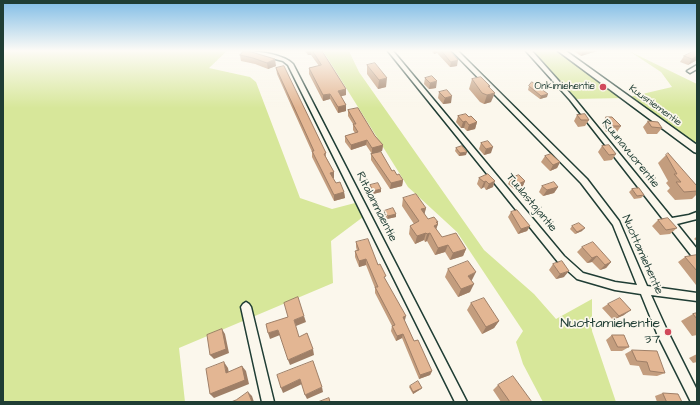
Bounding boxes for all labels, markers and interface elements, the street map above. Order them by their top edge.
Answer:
place label: Onkimiehentie [535,81,595,93]
marker: Onkimiehentie [598,82,608,92]
street label: Kuusniementie [626,83,684,129]
street label: Ruunavuorentie [598,117,662,191]
street label: Ritalanmäentie [352,170,400,244]
street label: Tuulastajantie [502,171,560,235]
street label: Nuottamiehentie [618,213,666,297]
place label: Nuottamiehentie 37 [560,316,660,348]
marker: Nuottamiehentie 37 [663,327,673,337]

